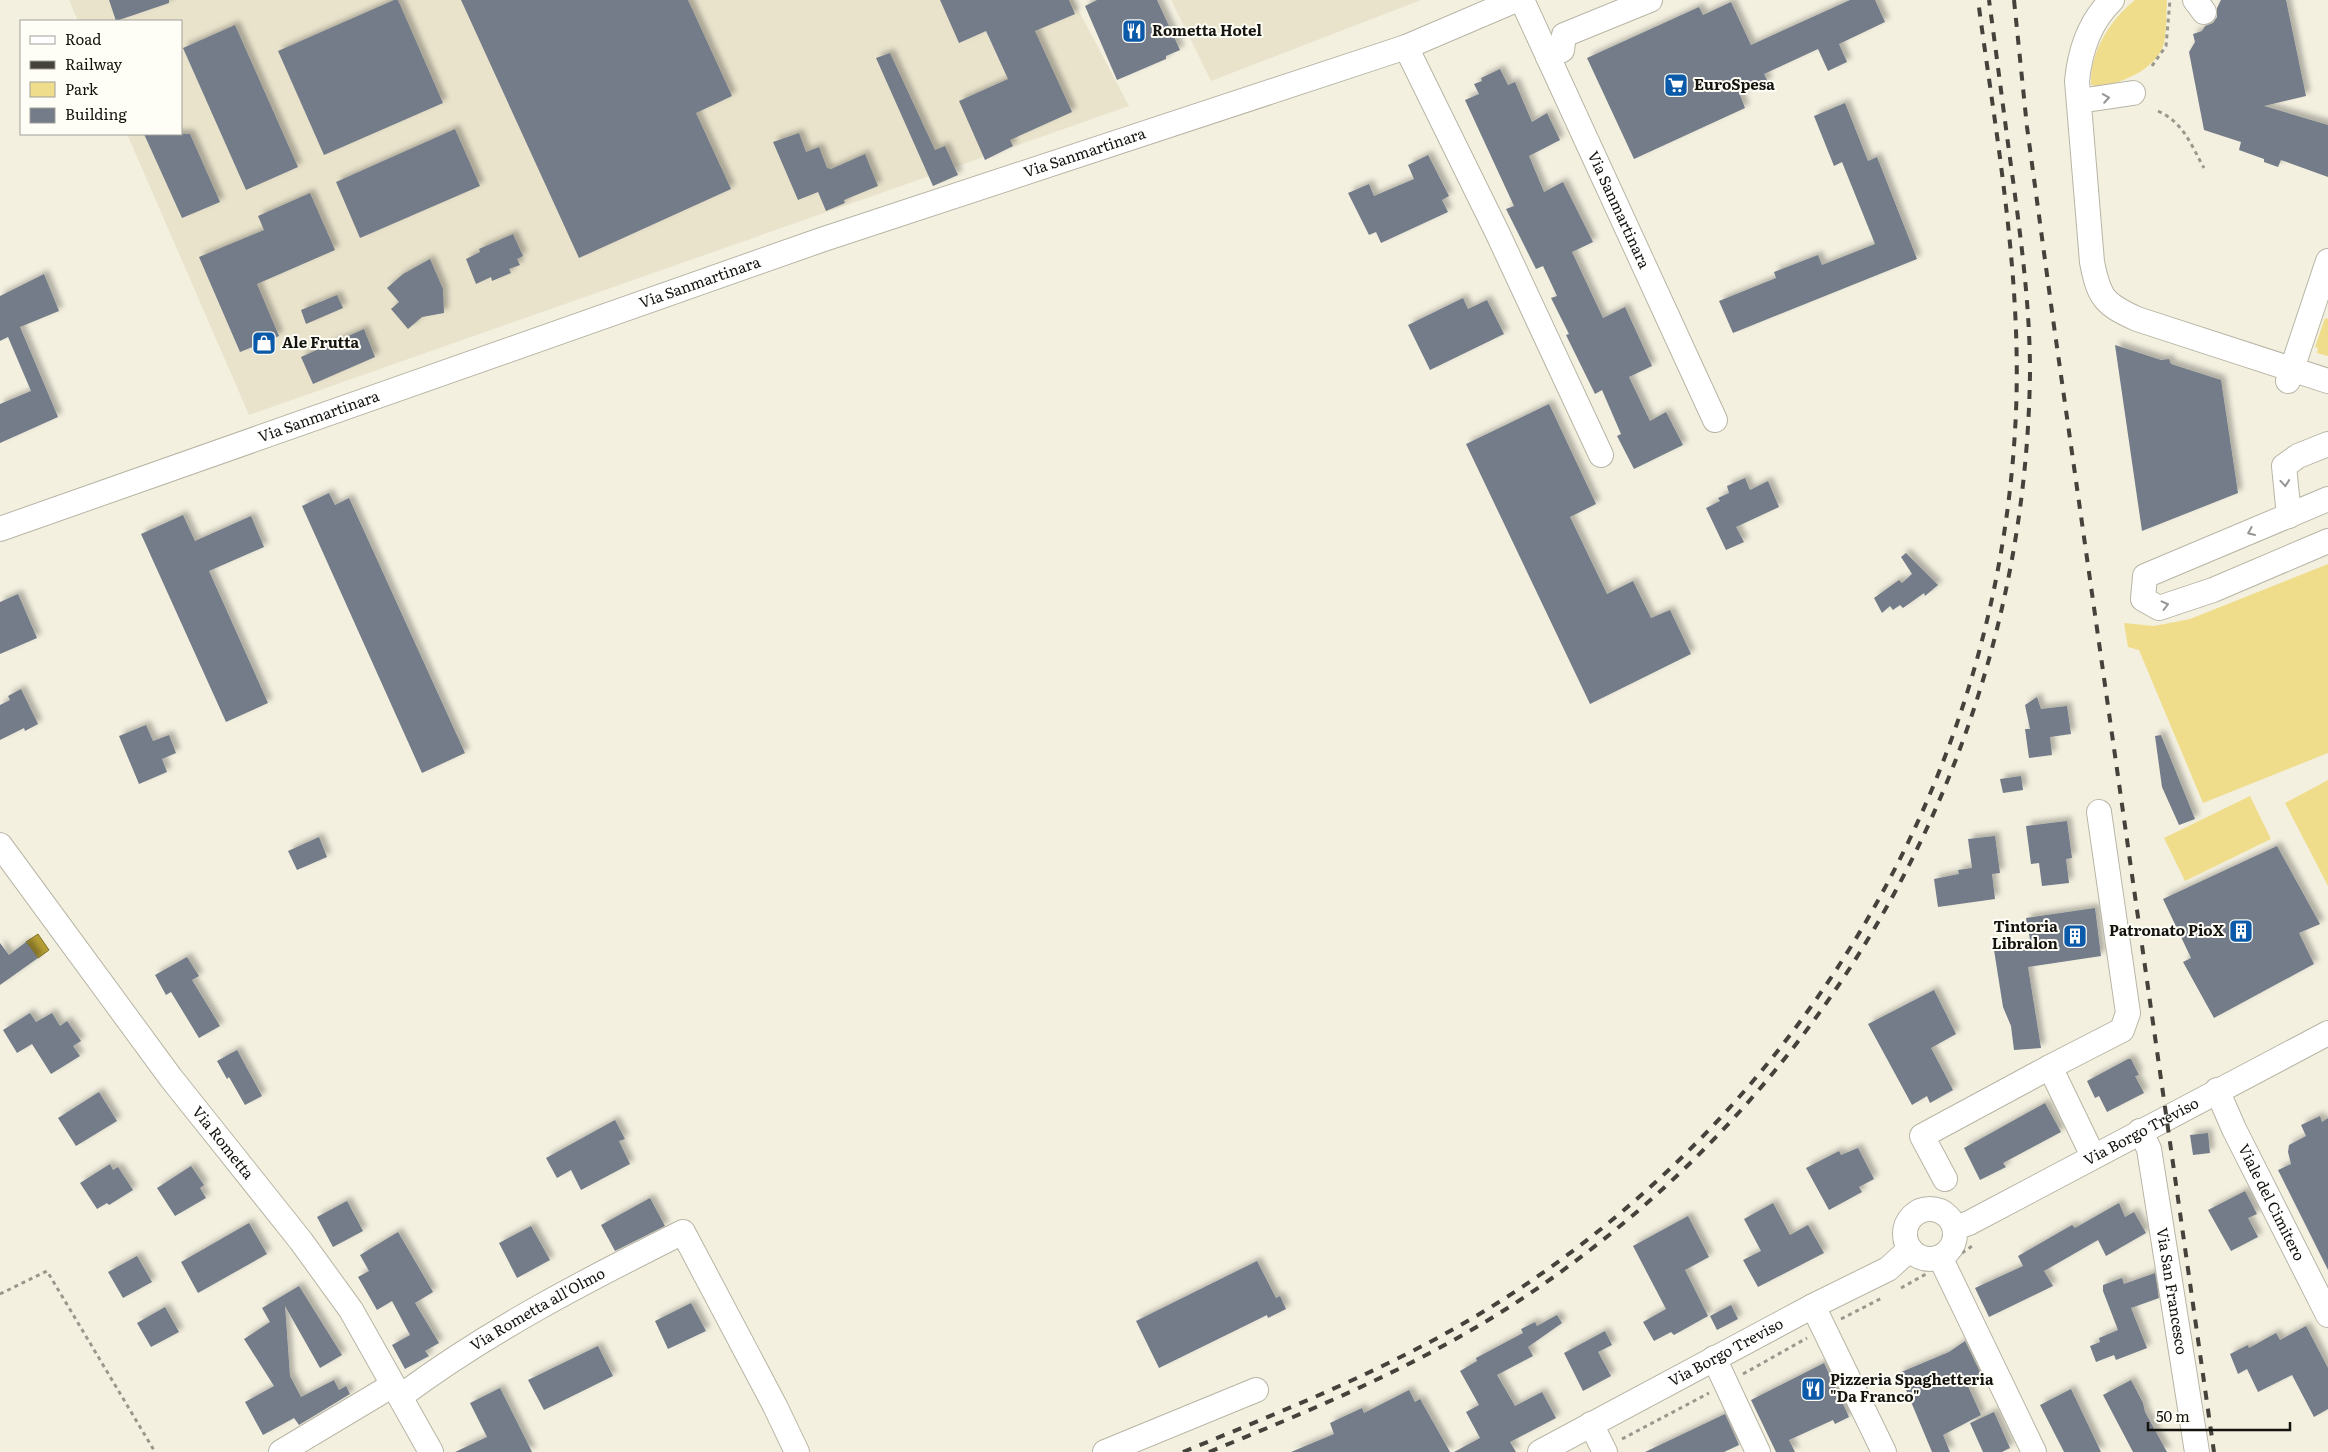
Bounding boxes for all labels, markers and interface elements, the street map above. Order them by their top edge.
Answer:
restaurant icon: Rometta Hotel [1121,18,1147,44]
place label: Rometta Hotel [1152,18,1262,41]
legend [20,20,182,135]
text: Road [65,27,101,50]
text: Railway [65,52,123,75]
supermarket icon: EuroSpesa [1663,72,1689,98]
place label: EuroSpesa [1694,72,1775,95]
text: Park [65,77,99,100]
one-way arrow [2102,93,2110,103]
text: Building [65,102,127,125]
street label: Via Sanmartinara [1020,120,1149,182]
street label: Via Sanmartinara [1583,147,1657,273]
street label: Via Sanmartinara [636,249,764,313]
shop icon: Ale Frutta [251,330,277,356]
place label: Ale Frutta [282,330,359,353]
street label: Via Sanmartinara [254,383,383,447]
one-way arrow [2280,479,2291,487]
one-way arrow [2247,525,2256,536]
one-way arrow [2161,600,2170,611]
place label: Tintoria Libralon [1992,914,2059,954]
place label: Patronato PioX [2109,918,2225,941]
building icon: Patronato PioX [2228,918,2254,944]
building icon: Tintoria Libralon [2062,923,2088,949]
street label: Via Borgo Treviso [2079,1090,2203,1170]
street label: Via Rometta [187,1100,261,1184]
street label: Viale del Cimitero [2233,1139,2312,1265]
street label: Via San Francesco [2152,1226,2194,1356]
street label: Via Rometta all'Olmo [465,1261,609,1356]
street label: Via Borgo Treviso [1664,1311,1787,1391]
place label: Pizzeria Spaghetteria "Da Franco" [1830,1367,1994,1407]
restaurant icon: Pizzeria Spaghetteria "Da Franco" [1800,1376,1826,1402]
scale bar [2148,1400,2290,1432]
text: 50 m [2156,1404,2190,1427]

